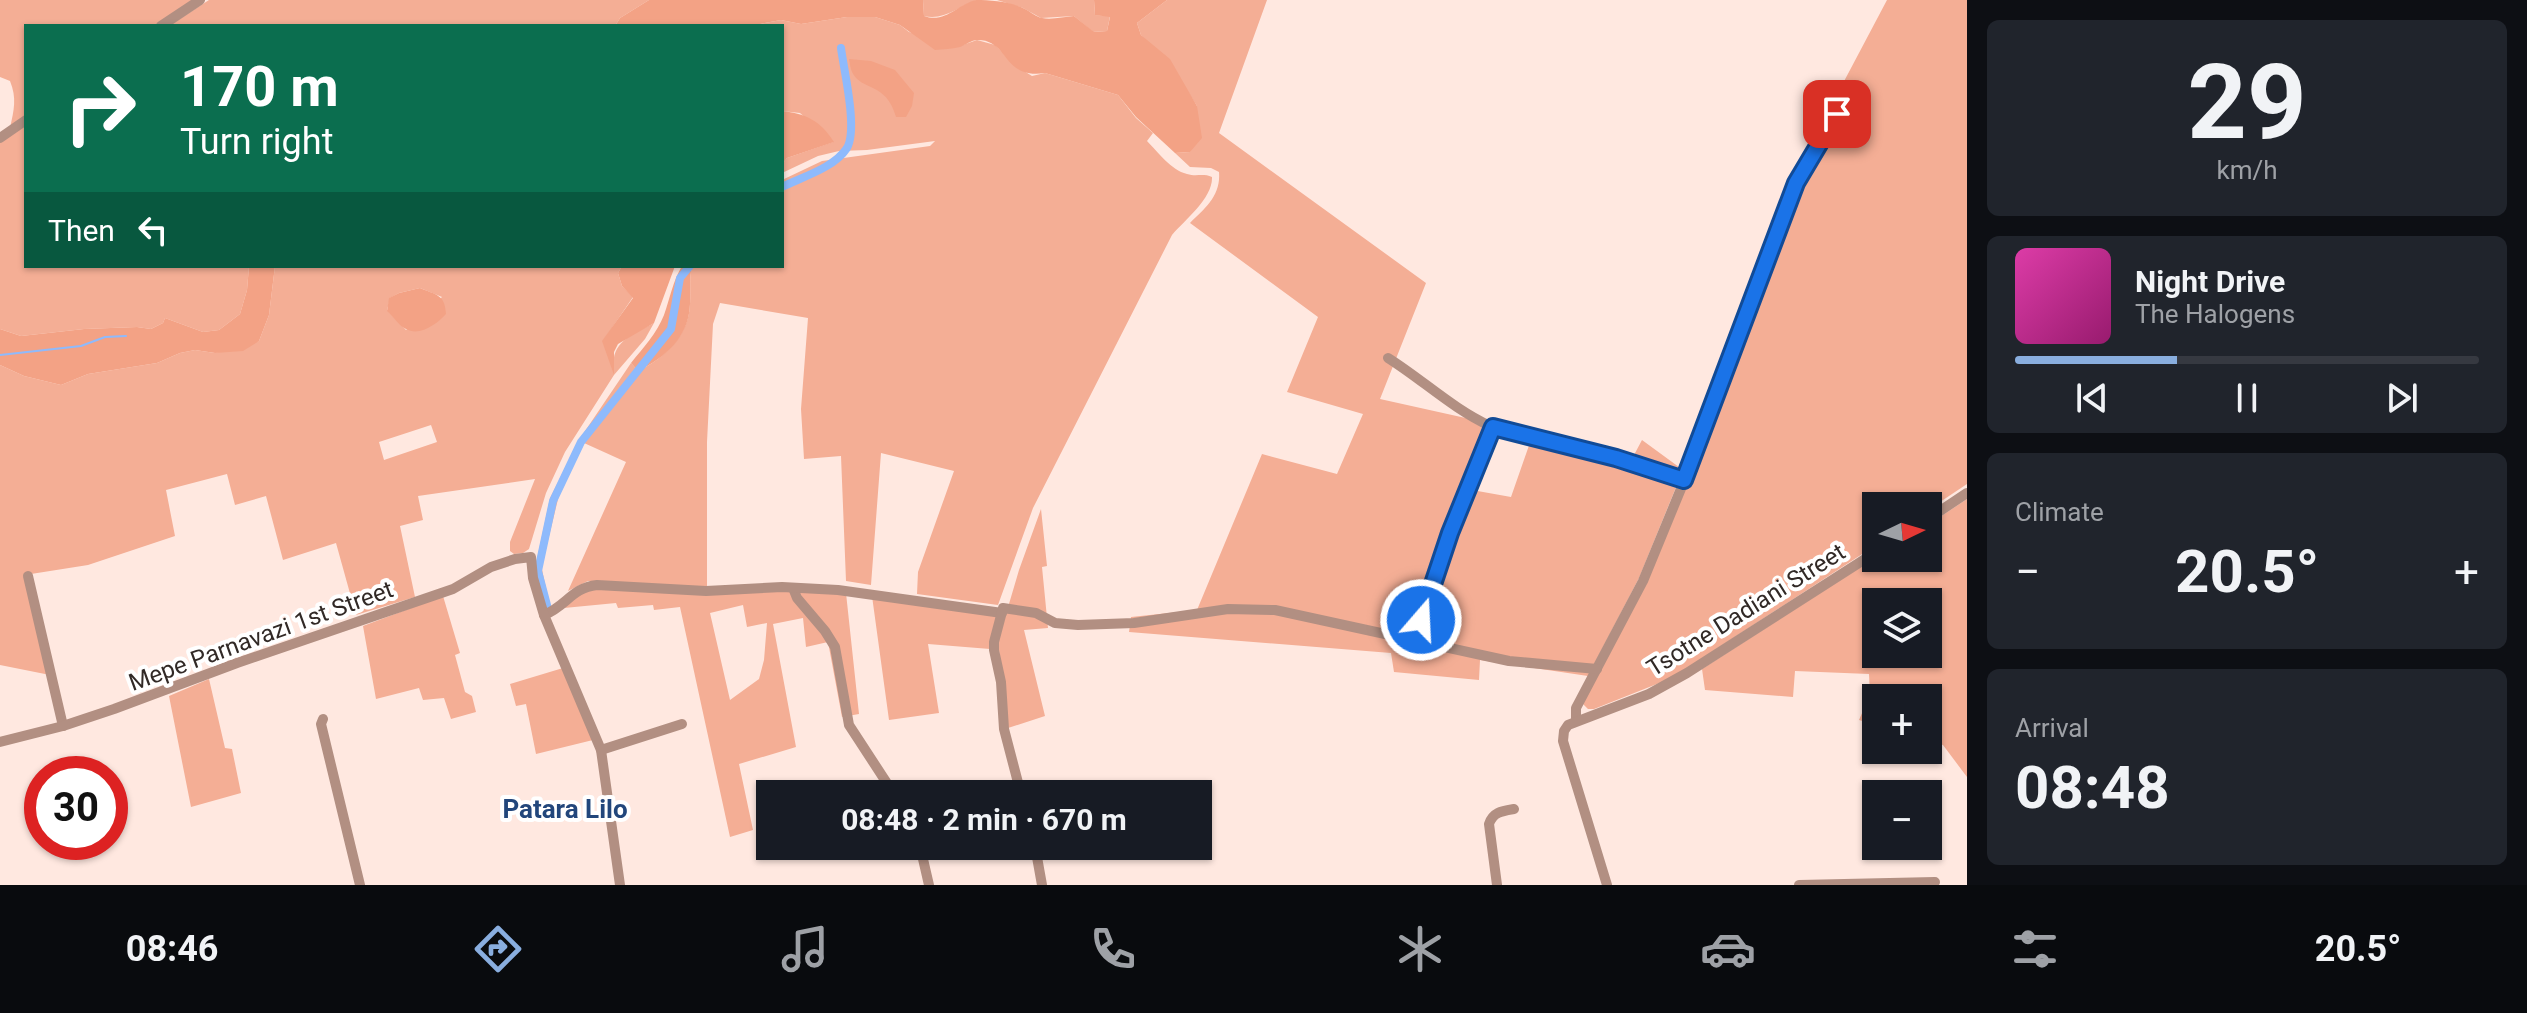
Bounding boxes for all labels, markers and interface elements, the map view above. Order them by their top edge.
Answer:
text: 29 [2187,42,2307,163]
text: 170 m [180,54,339,120]
icon: right [48,56,152,160]
pin [1803,80,1871,148]
icon: arrive [1815,92,1859,136]
text: Turn right [180,121,333,163]
text: km/h [2216,155,2278,185]
icon: left [131,208,175,252]
text: Then [48,213,115,248]
text: Night Drive [2135,264,2285,299]
text: The Halogens [2135,299,2295,329]
icon: previous [2070,376,2114,420]
icon: pause [2225,376,2269,420]
icon: next [2380,376,2424,420]
north arrow [1862,492,1942,572]
map controls [1862,492,1942,860]
text: Climate [2015,497,2104,527]
text: 20.5° [2175,536,2319,607]
street label: Tsotne Dadiani Street [1642,538,1850,682]
text: − [2015,546,2040,598]
text: + [2454,546,2479,598]
street label: Mepe Parnavazi 1st Street [125,575,397,697]
position arrow [1379,578,1463,662]
button: layers [1862,588,1942,668]
button: + [1862,684,1942,764]
text: Arrival [2015,713,2089,743]
text: 08:48 [2015,752,2170,823]
speed limit sign: 30 [24,756,128,860]
button: − [1862,780,1942,860]
district label: Patara Lilo [502,794,628,824]
text: 08:48 · 2 min · 670 m [841,802,1127,837]
icon: directions [470,921,526,977]
icon: music [777,921,833,977]
icon: phone [1085,921,1141,977]
icon: climate [1392,921,1448,977]
icon: car [1700,921,1756,977]
icon: filters [2007,921,2063,977]
text: 08:46 [126,928,219,970]
text: 20.5° [2315,928,2401,970]

